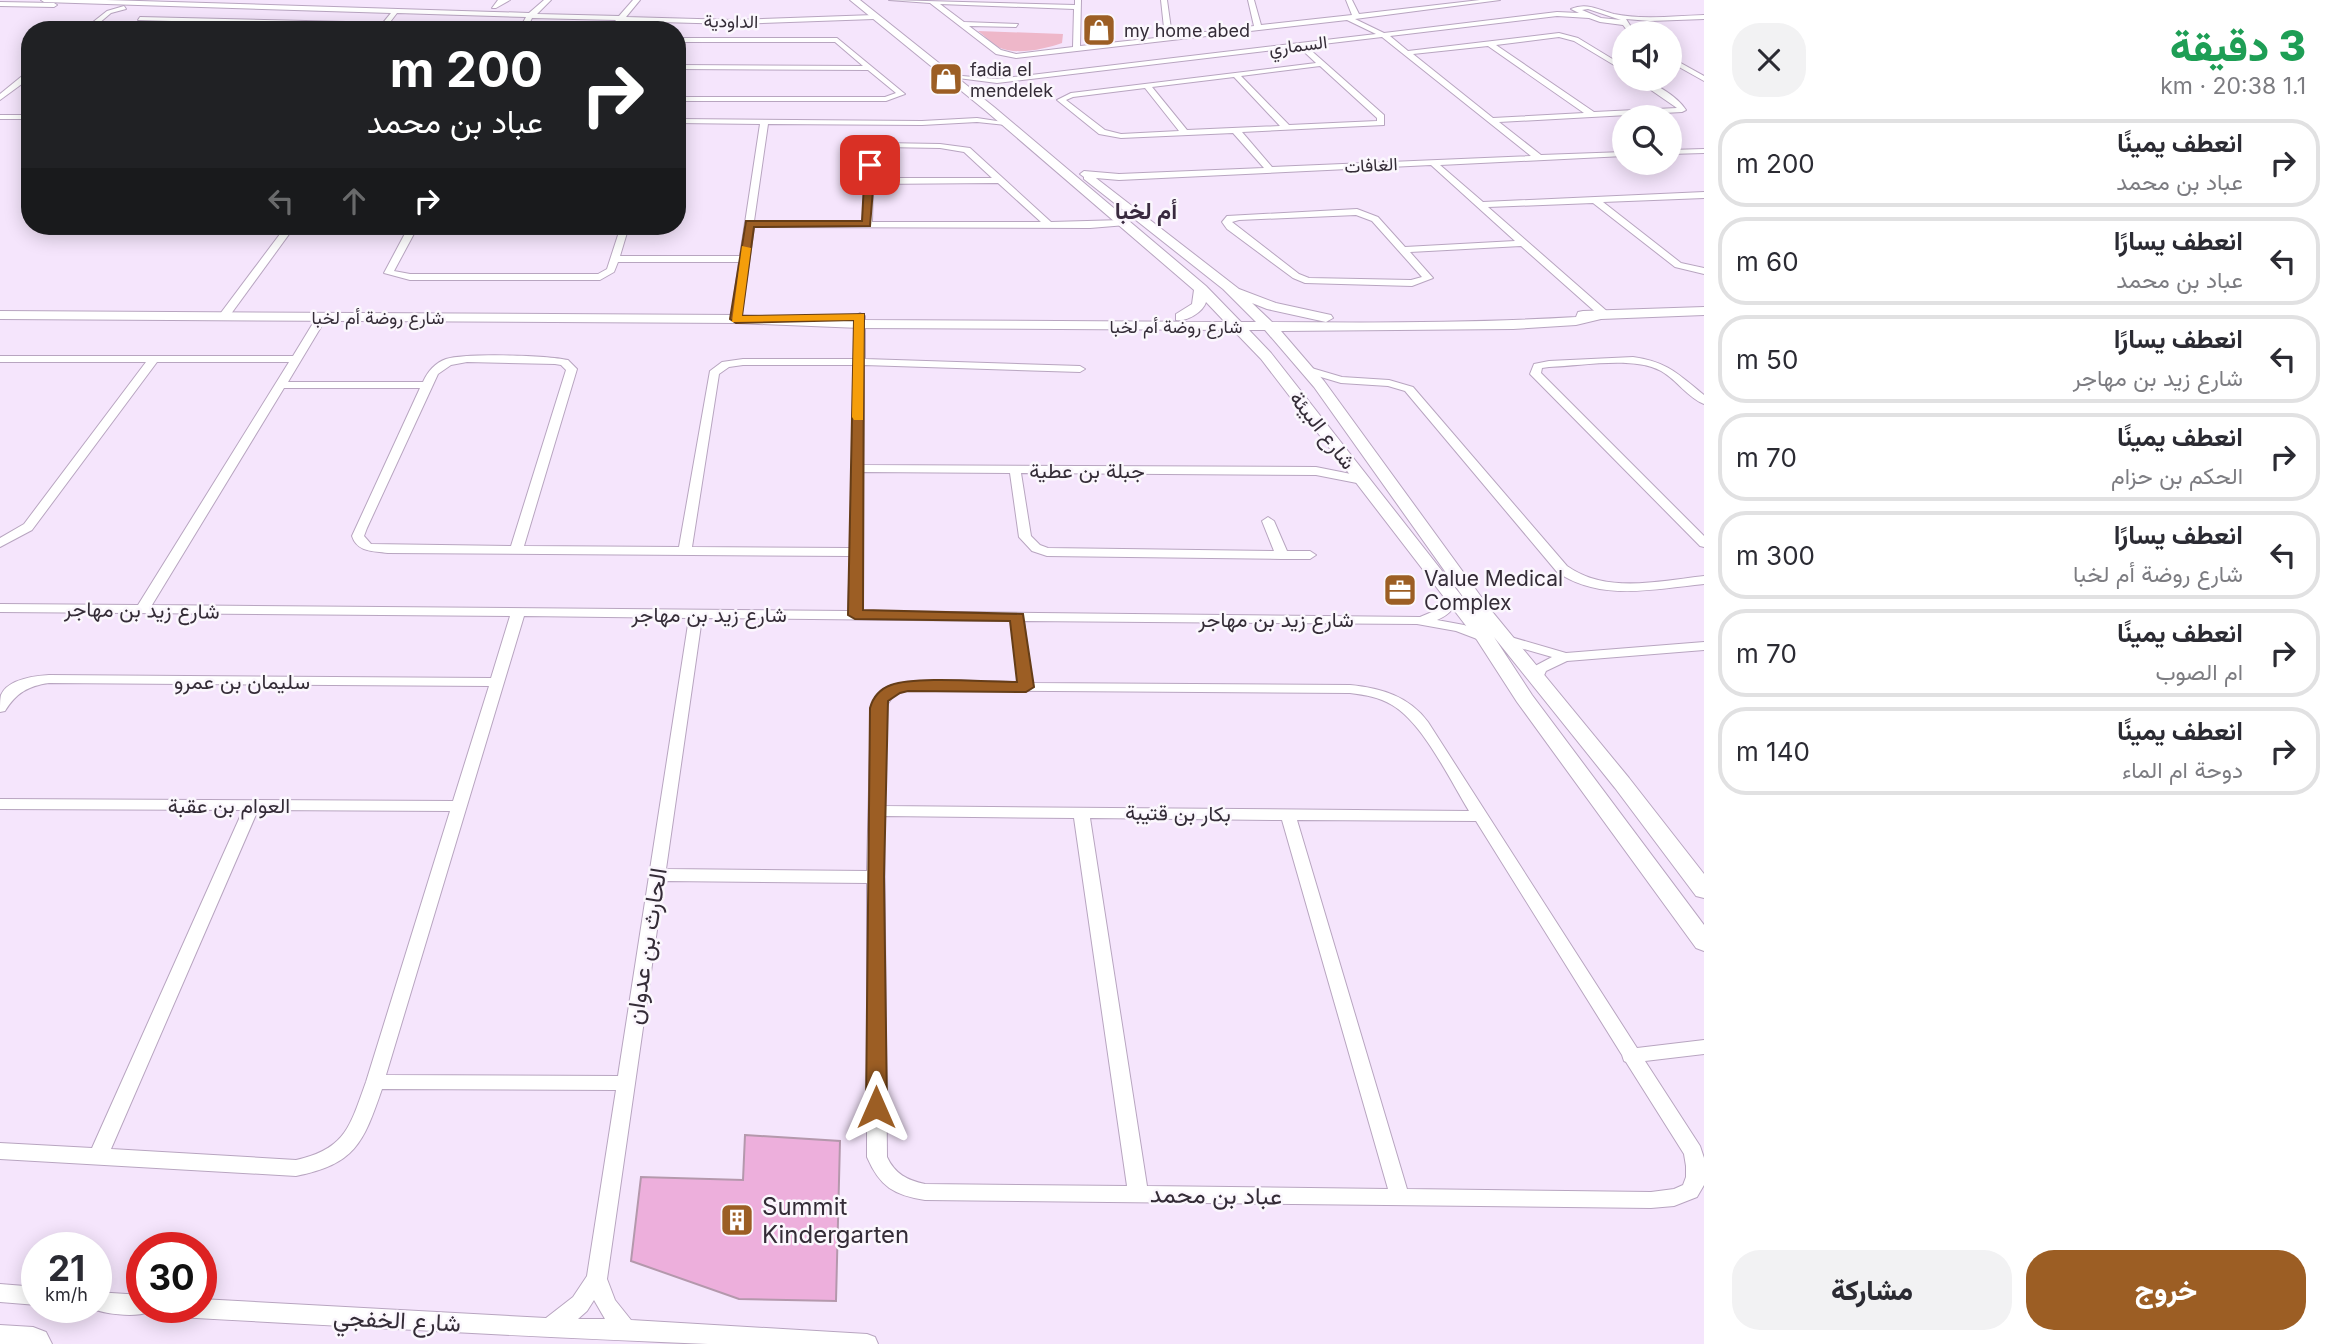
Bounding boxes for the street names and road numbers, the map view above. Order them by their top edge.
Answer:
street label: الداودية [703,10,759,33]
street label: السماري [1268,31,1329,64]
street label: الغافات [1344,153,1398,177]
street label: شارع روضة أم لخبا [312,307,444,330]
street label: شارع روضة أم لخبا [1110,316,1242,339]
street label: شارع البيئة [1283,386,1361,475]
street label: جبلة بن عطية [1029,458,1145,483]
street label: شارع زيد بن مهاجر [63,596,220,626]
street label: شارع زيد بن مهاجر [630,602,787,629]
street label: شارع زيد بن مهاجر [1197,607,1354,634]
street label: سليمان بن عمرو [174,669,310,695]
street label: العوام بن عقبة [168,793,290,820]
street label: بكار بن قتيبة [1125,800,1231,827]
street label: الحارث بن عدوان [619,866,674,1026]
street label: عباد بن محمد [1150,1179,1282,1211]
street label: شارع الخفجي [332,1302,462,1343]

